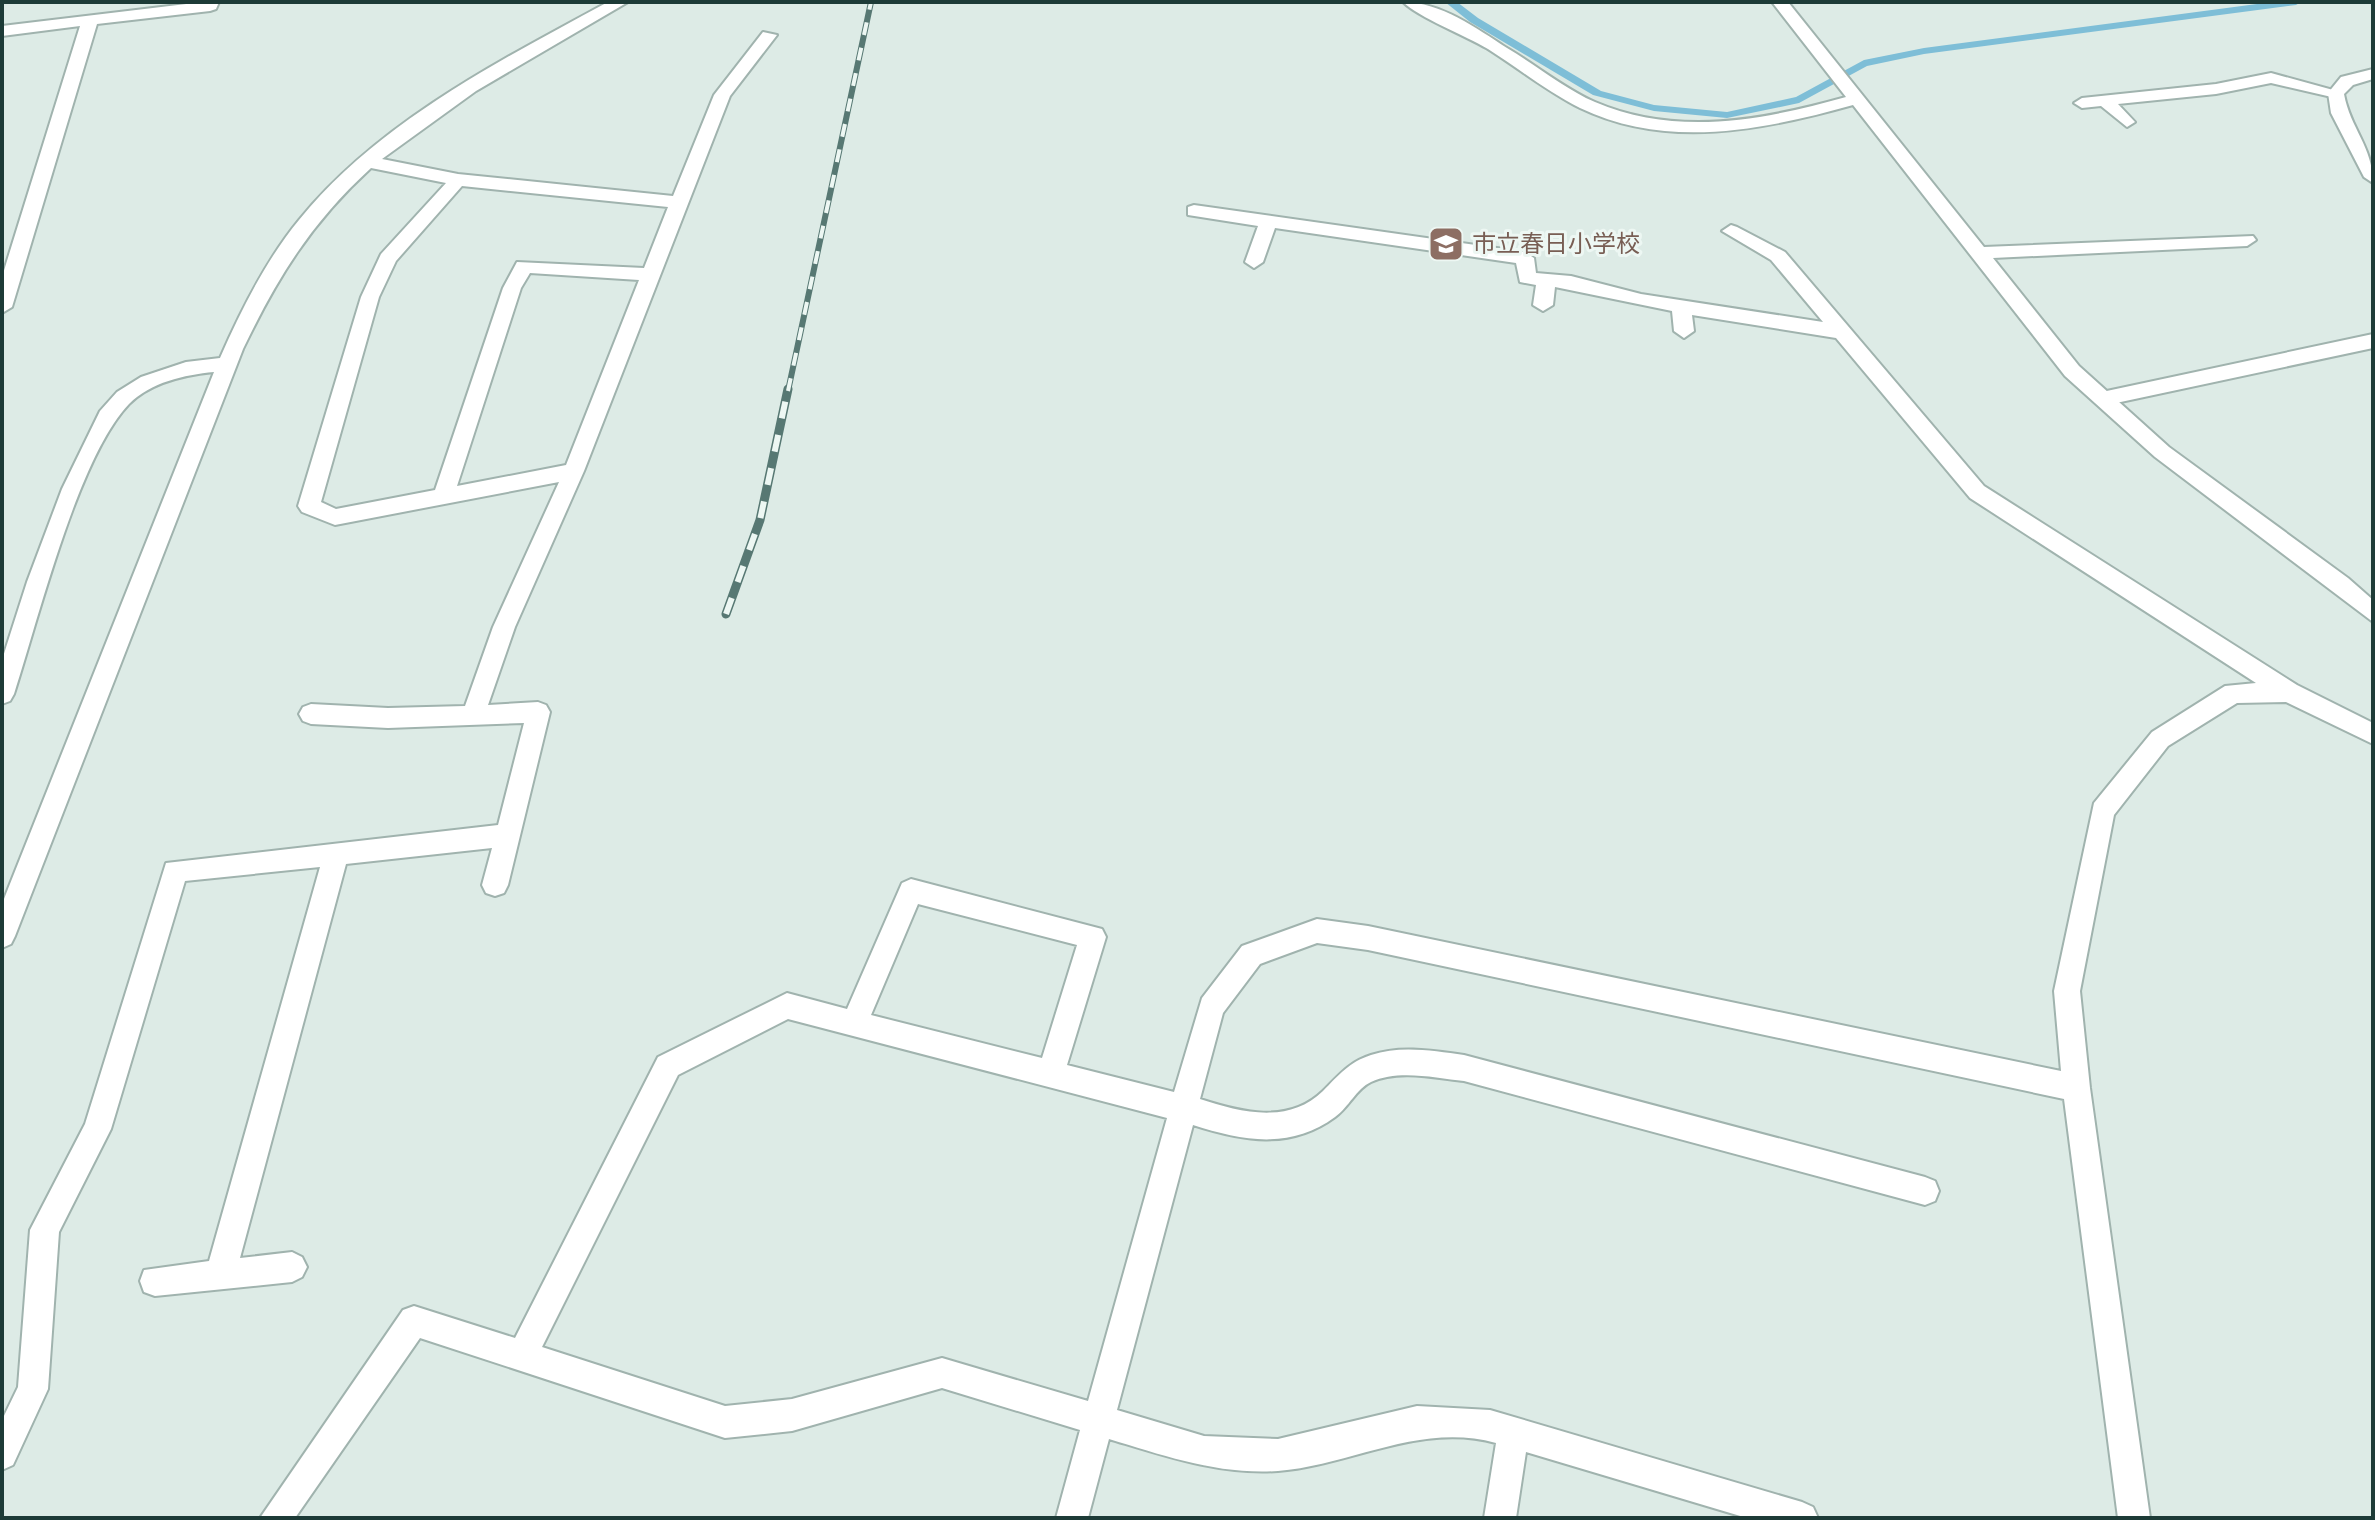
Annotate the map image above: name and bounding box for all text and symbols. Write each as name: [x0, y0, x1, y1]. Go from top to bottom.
school or university icon: 市立春日小学校: [1427, 225, 1465, 263]
place label: 市立春日小学校: [1472, 230, 1640, 258]

